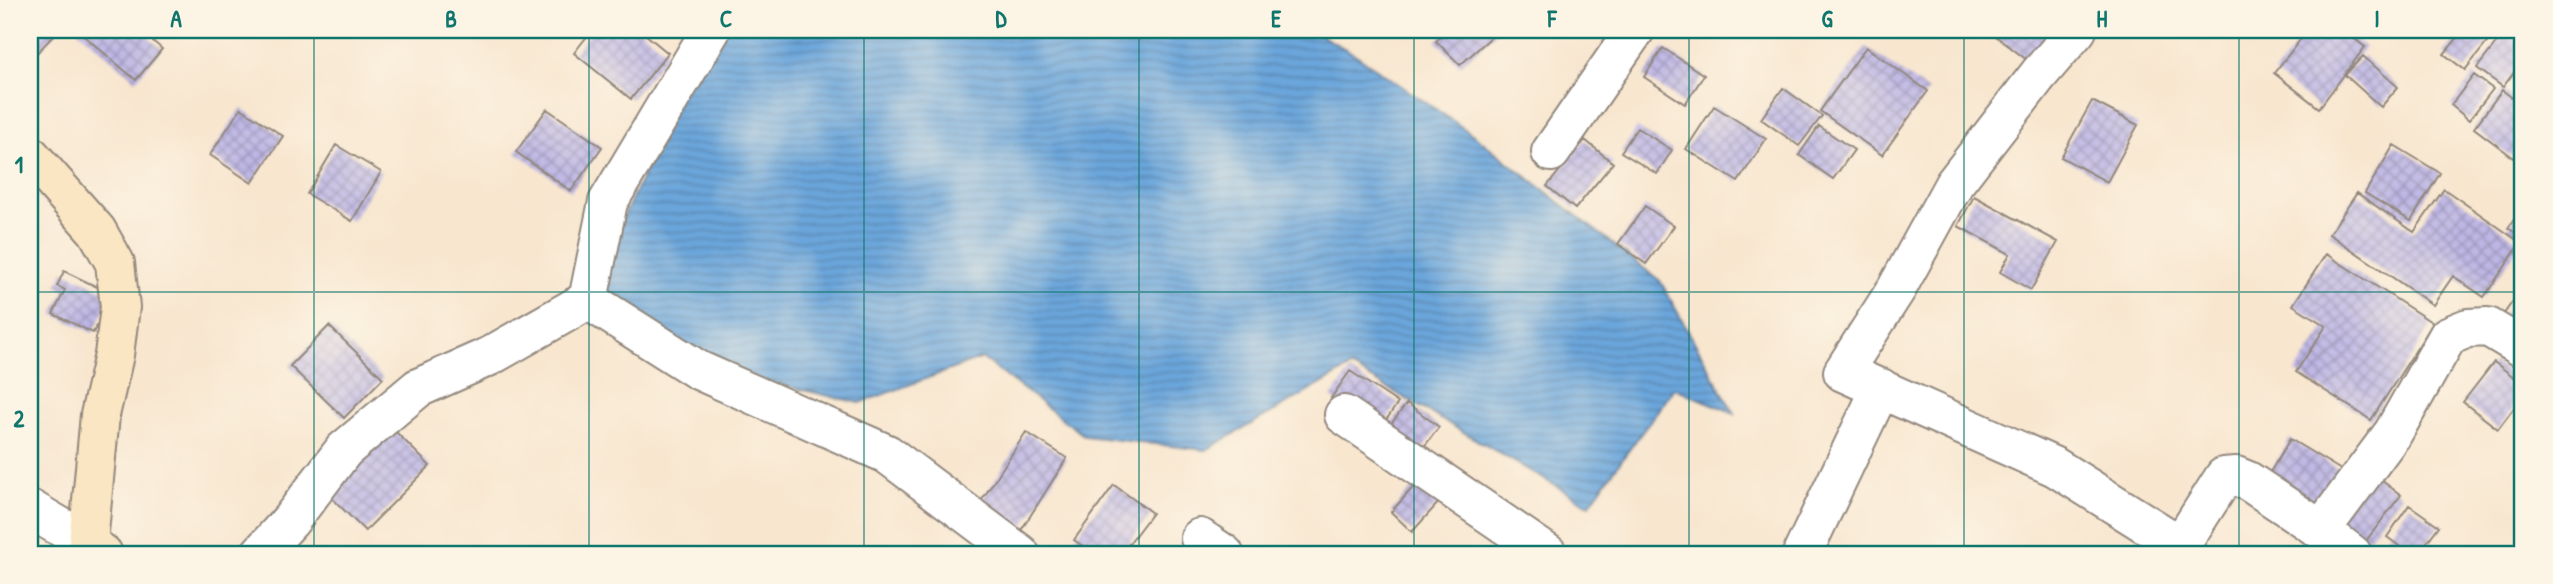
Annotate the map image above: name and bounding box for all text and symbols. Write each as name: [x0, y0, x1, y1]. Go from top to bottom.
text: A: [170, 3, 182, 34]
text: B: [445, 3, 457, 34]
text: C: [720, 3, 732, 34]
text: D: [996, 3, 1008, 34]
text: E: [1271, 3, 1282, 34]
text: F: [1547, 3, 1558, 34]
text: G: [1821, 3, 1833, 34]
text: H: [2097, 3, 2108, 34]
text: I: [2374, 3, 2380, 34]
text: 1: [15, 149, 23, 180]
text: 2: [14, 403, 25, 434]

